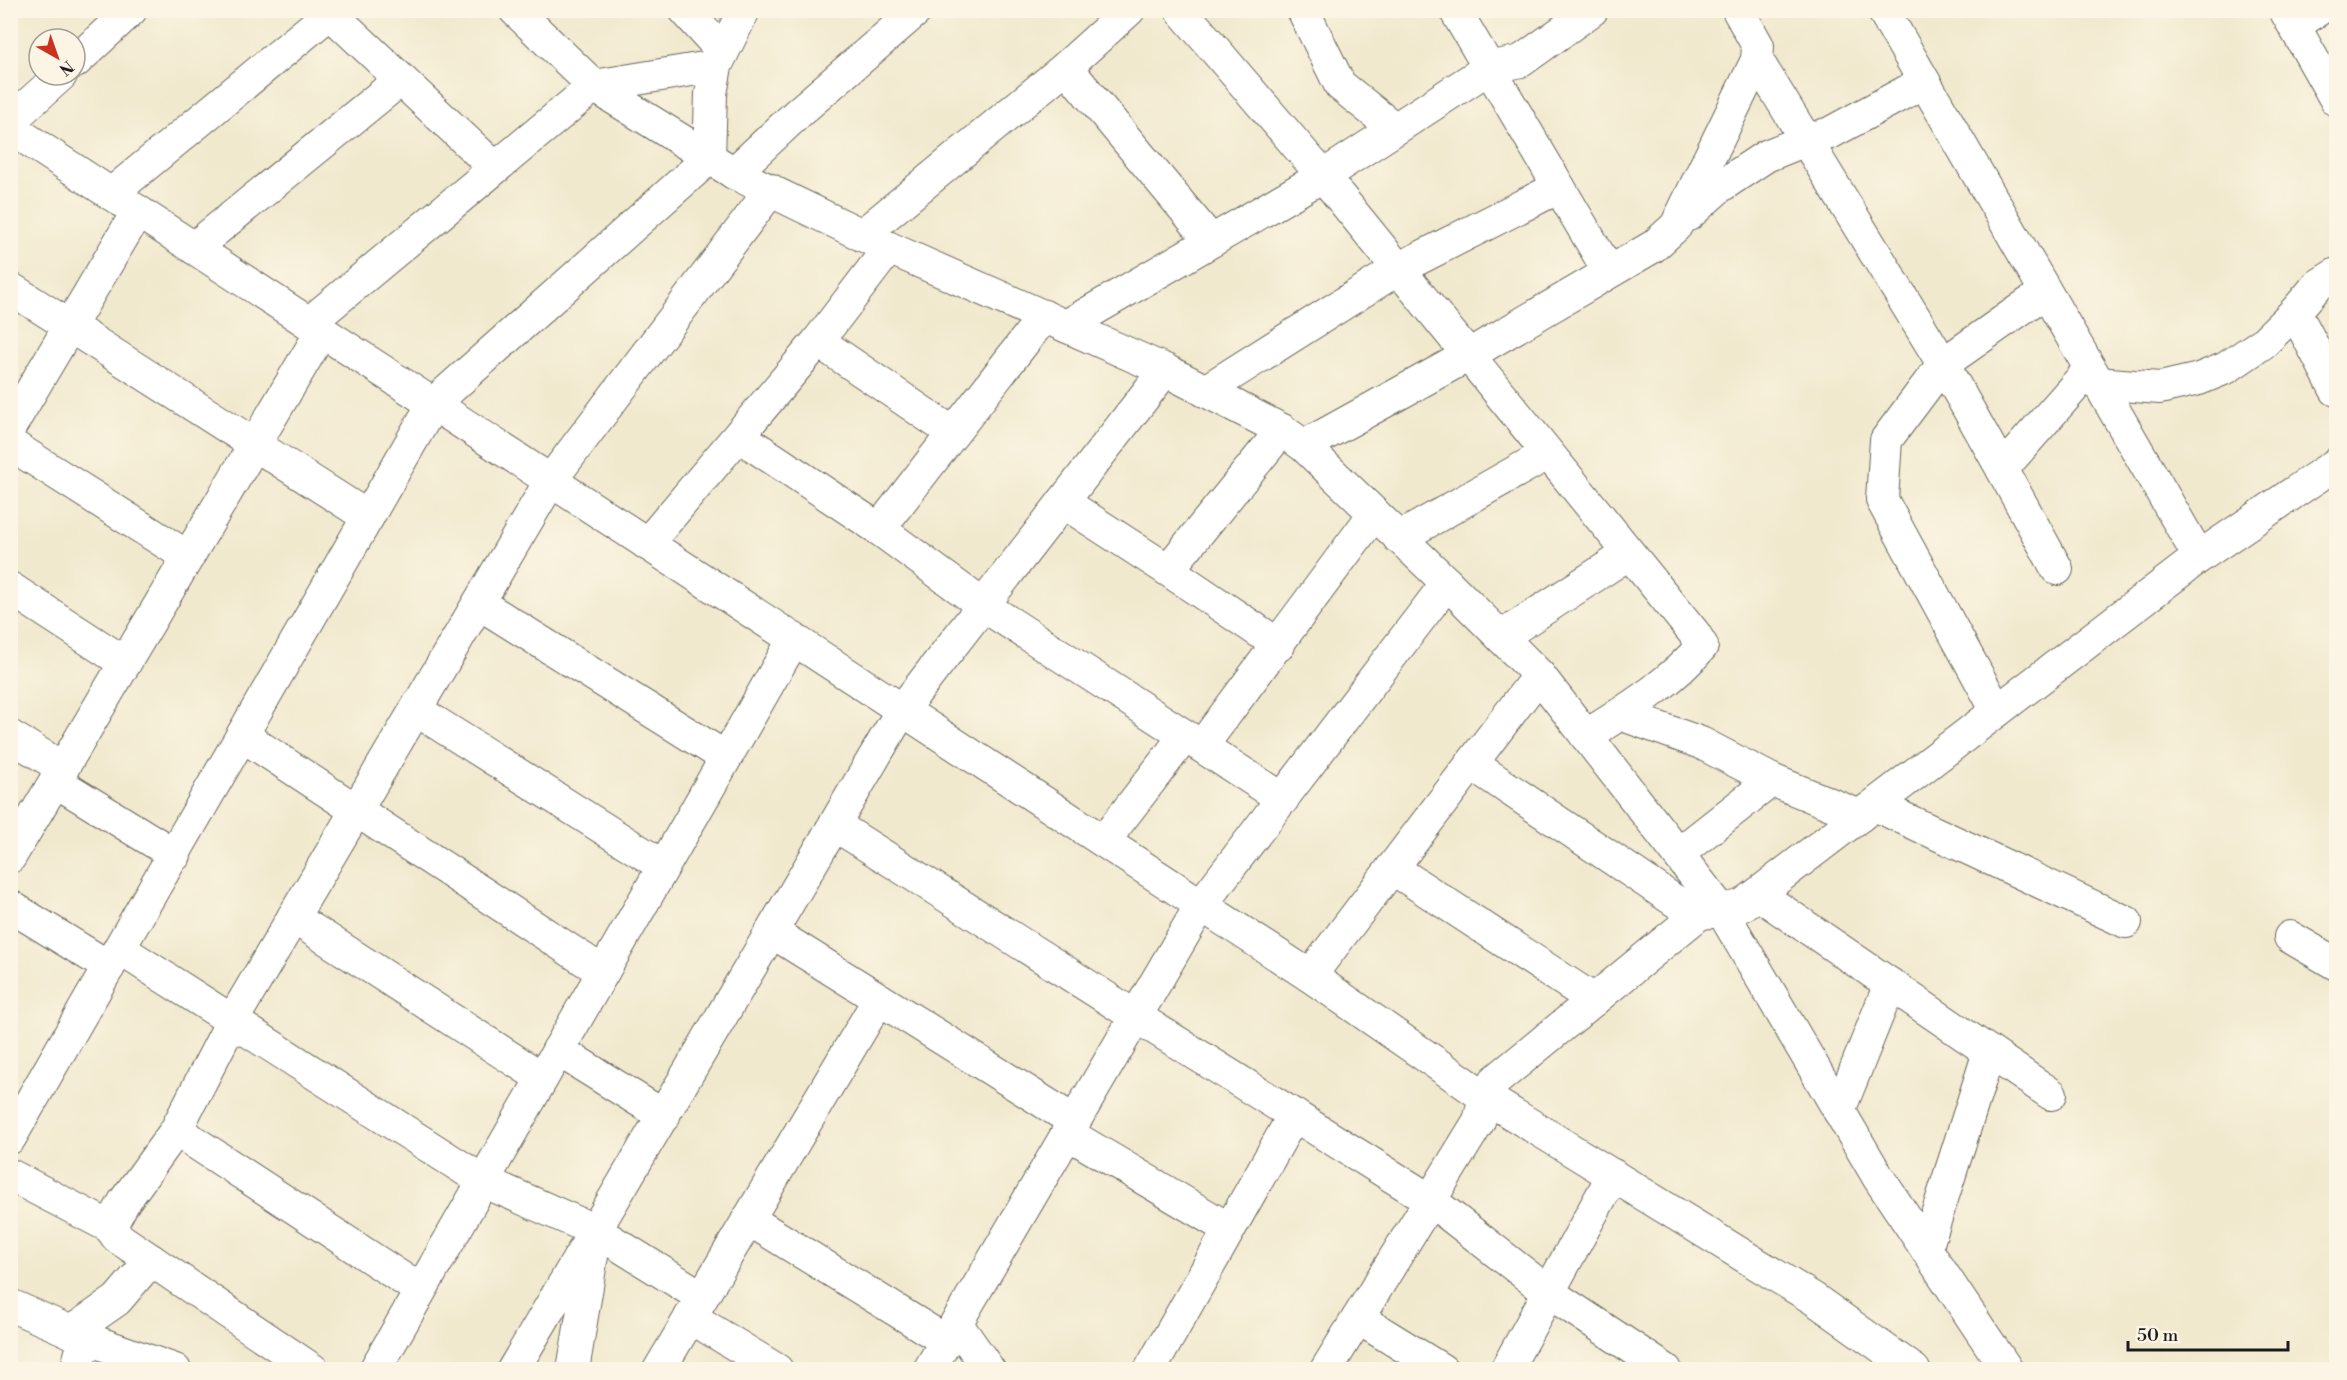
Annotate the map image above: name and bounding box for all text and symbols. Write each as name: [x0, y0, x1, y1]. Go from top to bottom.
north arrow: [27, 27, 87, 87]
text: N: [54, 56, 77, 80]
scale bar: [2128, 1314, 2288, 1352]
text: 50 m: [2137, 1324, 2179, 1347]

